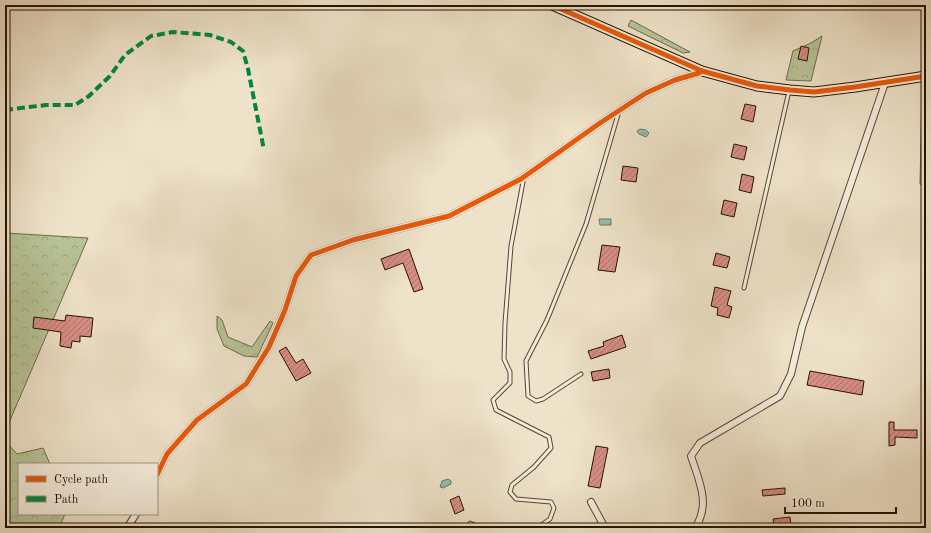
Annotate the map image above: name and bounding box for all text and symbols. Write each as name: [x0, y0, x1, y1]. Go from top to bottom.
legend: [18, 463, 158, 515]
text: Cycle path: [54, 474, 109, 486]
scale bar: [785, 489, 896, 515]
text: Path: [54, 494, 79, 506]
text: 100 m: [791, 498, 825, 510]

